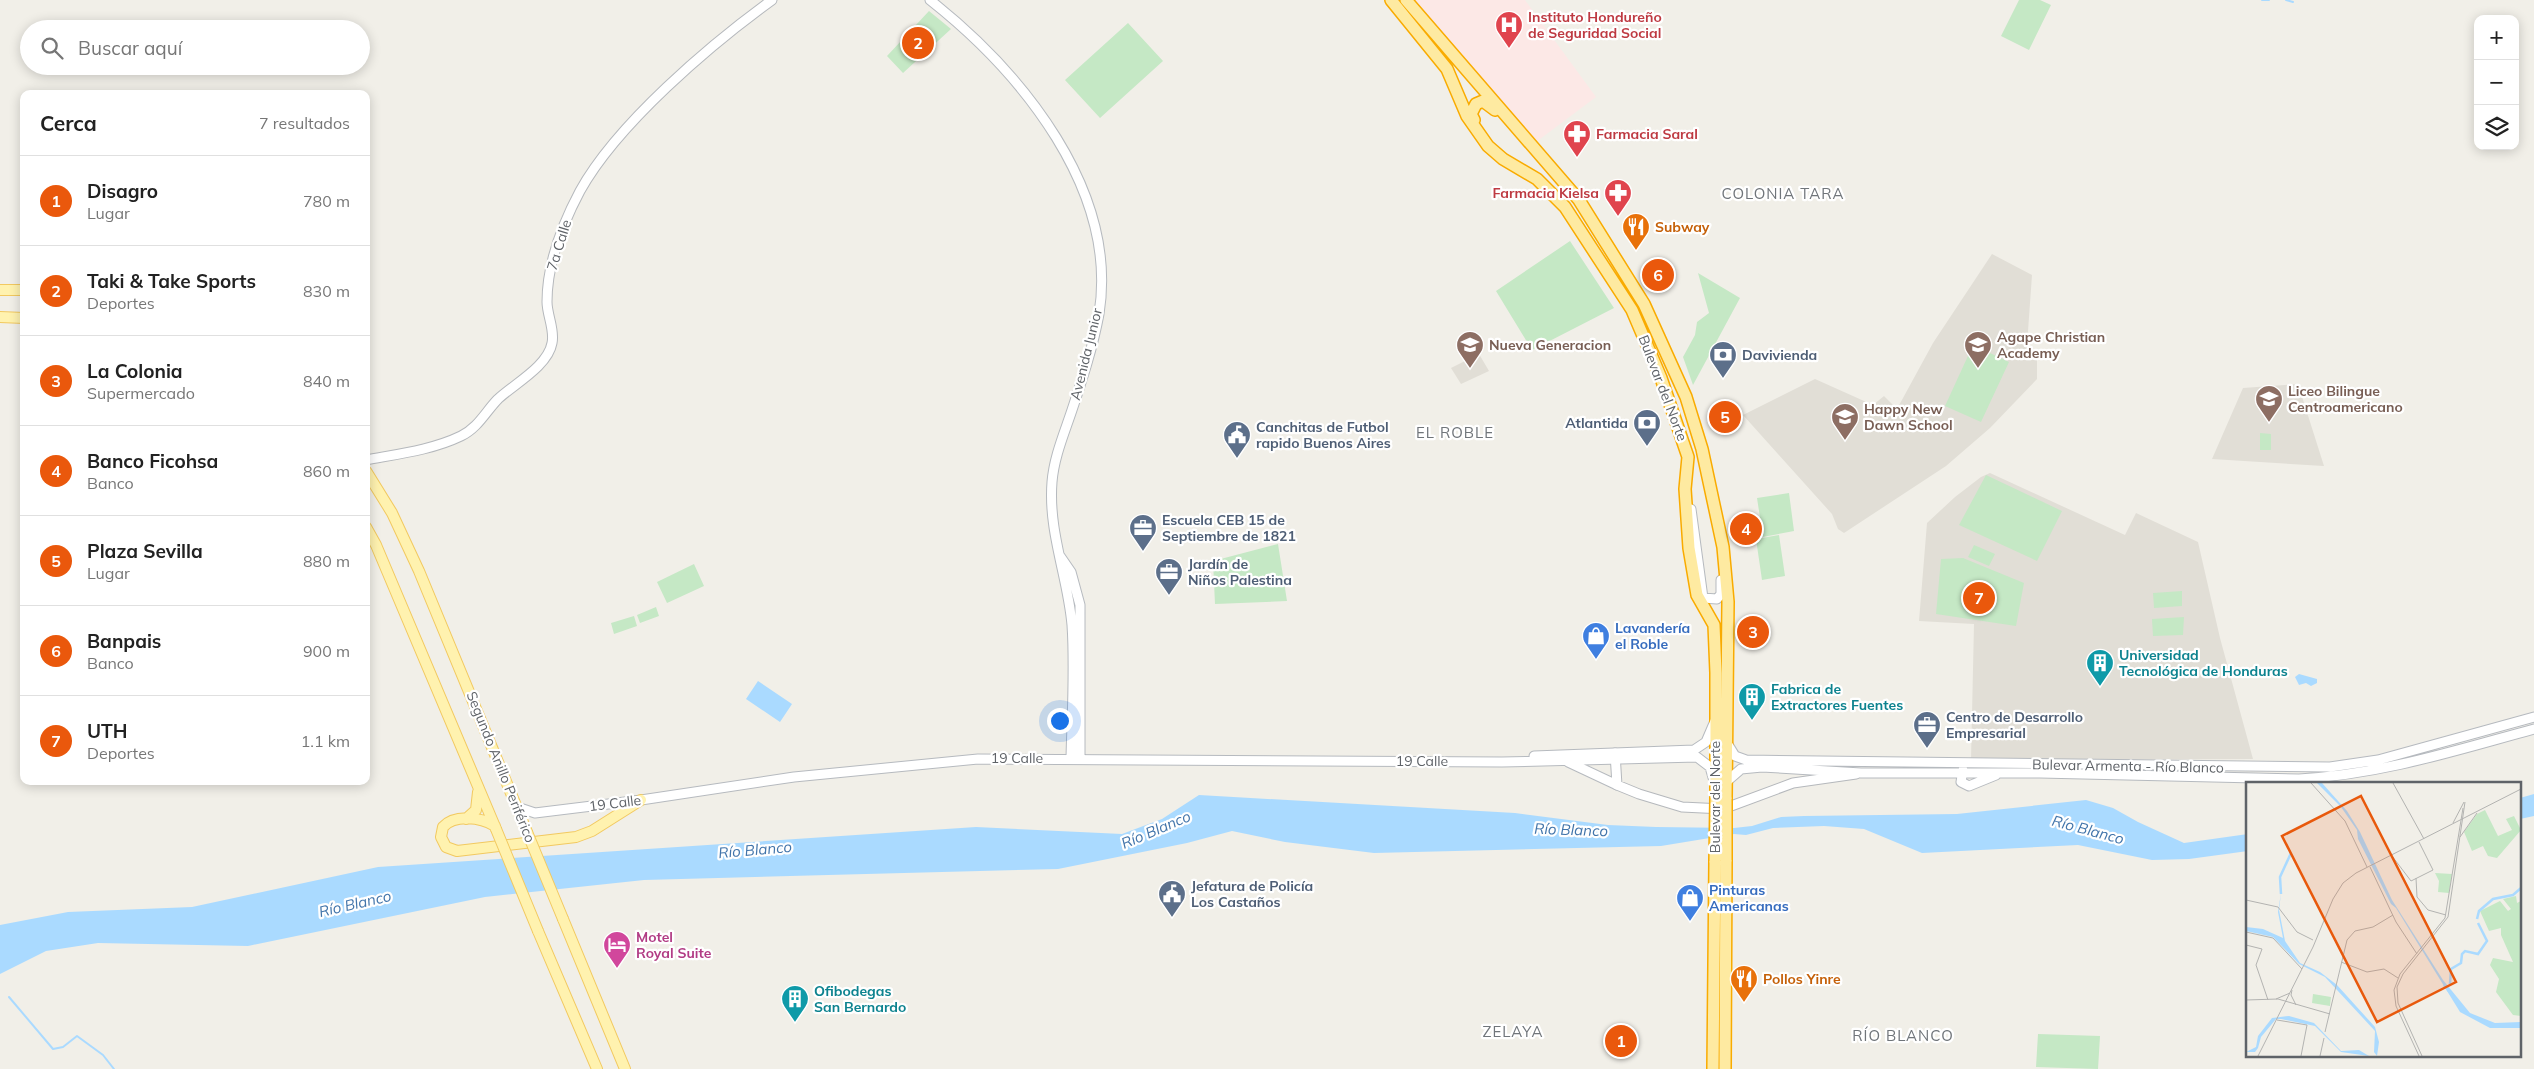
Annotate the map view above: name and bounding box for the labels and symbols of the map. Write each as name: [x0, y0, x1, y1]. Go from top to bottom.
place label: Instituto Hondureño de Seguridad Social: [1528, 8, 1662, 42]
hospital icon: Instituto Hondureño de Seguridad Social: [1494, 10, 1524, 49]
pin: 2: [902, 24, 934, 62]
pharmacy icon: Farmacia Saral: [1562, 119, 1592, 158]
place label: Farmacia Saral: [1596, 125, 1698, 143]
pharmacy icon: Farmacia Kielsa: [1603, 178, 1633, 217]
place label: Farmacia Kielsa: [1493, 184, 1599, 202]
district label: COLONIA TARA: [1722, 184, 1844, 203]
restaurant icon: Subway: [1621, 212, 1651, 251]
street label: 7a Calle: [543, 217, 575, 273]
place label: Subway: [1655, 218, 1710, 236]
pin: 6: [1642, 256, 1674, 294]
street label: Avenida Junior: [1066, 305, 1106, 402]
place label: Agape Christian Academy: [1997, 328, 2105, 362]
school or university icon: Nueva Generacion: [1455, 330, 1485, 369]
school or university icon: Agape Christian Academy: [1963, 330, 1993, 369]
street label: Bulevar del Norte: [1634, 332, 1692, 444]
place label: Nueva Generacion: [1489, 336, 1611, 354]
bank icon: Davivienda: [1708, 340, 1738, 379]
place label: Davivienda: [1742, 346, 1817, 364]
place label: Liceo Bilingue Centroamericano: [2288, 382, 2403, 416]
school or university icon: Liceo Bilingue Centroamericano: [2254, 384, 2284, 423]
pin: 5: [1709, 398, 1741, 436]
place label: Happy New Dawn School: [1864, 400, 1953, 434]
school or university icon: Happy New Dawn School: [1830, 402, 1860, 441]
bank icon: Atlantida: [1632, 408, 1662, 447]
place label: Atlantida: [1565, 414, 1628, 432]
place label: Canchitas de Futbol rapido Buenos Aires: [1256, 418, 1391, 452]
public building icon: Canchitas de Futbol rapido Buenos Aires: [1222, 420, 1252, 459]
district label: EL ROBLE: [1416, 423, 1494, 442]
pin: 4: [1730, 510, 1762, 548]
place label: Escuela CEB 15 de Septiembre de 1821: [1162, 511, 1296, 545]
office icon: Escuela CEB 15 de Septiembre de 1821: [1128, 513, 1158, 552]
place label: Jardín de Niños Palestina: [1188, 555, 1292, 589]
office icon: Jardín de Niños Palestina: [1154, 557, 1184, 596]
pin: 7: [1963, 579, 1995, 617]
pin: 3: [1737, 613, 1769, 651]
place label: Lavandería el Roble: [1615, 619, 1690, 653]
shop icon: Lavandería el Roble: [1581, 621, 1611, 660]
place label: Universidad Tecnológica de Honduras: [2119, 646, 2288, 680]
building icon: Universidad Tecnológica de Honduras: [2085, 648, 2115, 687]
place label: Fabrica de Extractores Fuentes: [1771, 680, 1903, 714]
building icon: Fabrica de Extractores Fuentes: [1737, 682, 1767, 721]
street label: Segundo Anillo Periférico: [462, 689, 540, 845]
your location: [1047, 708, 1073, 734]
place label: Centro de Desarrollo Empresarial: [1946, 708, 2083, 742]
office icon: Centro de Desarrollo Empresarial: [1912, 710, 1942, 749]
street label: Bulevar del Norte: [1706, 741, 1724, 853]
street label: 19 Calle: [991, 749, 1043, 767]
street label: 19 Calle: [1396, 752, 1448, 770]
street label: Bulevar Armenta - Río Blanco: [2032, 755, 2224, 777]
inset map: [2246, 782, 2522, 1056]
street label: 19 Calle: [588, 791, 642, 815]
water label: Río Blanco: [1118, 806, 1194, 853]
water label: Río Blanco: [2050, 811, 2127, 848]
water label: Río Blanco: [1534, 819, 1609, 840]
water label: Río Blanco: [717, 837, 793, 862]
place label: Jefatura de Policía Los Castaños: [1191, 877, 1313, 911]
public building icon: Jefatura de Policía Los Castaños: [1157, 879, 1187, 918]
place label: Pinturas Americanas: [1709, 881, 1789, 915]
shop icon: Pinturas Americanas: [1675, 883, 1705, 922]
water label: Río Blanco: [317, 886, 393, 921]
place label: Motel Royal Suite: [636, 928, 712, 962]
hotel icon: Motel Royal Suite: [602, 930, 632, 969]
restaurant icon: Pollos Yinre: [1729, 964, 1759, 1003]
place label: Pollos Yinre: [1763, 970, 1841, 988]
place label: Ofibodegas San Bernardo: [814, 982, 906, 1016]
building icon: Ofibodegas San Bernardo: [780, 984, 810, 1023]
district label: ZELAYA: [1483, 1022, 1543, 1041]
pin: 1: [1605, 1022, 1637, 1060]
district label: RÍO BLANCO: [1852, 1026, 1954, 1045]

